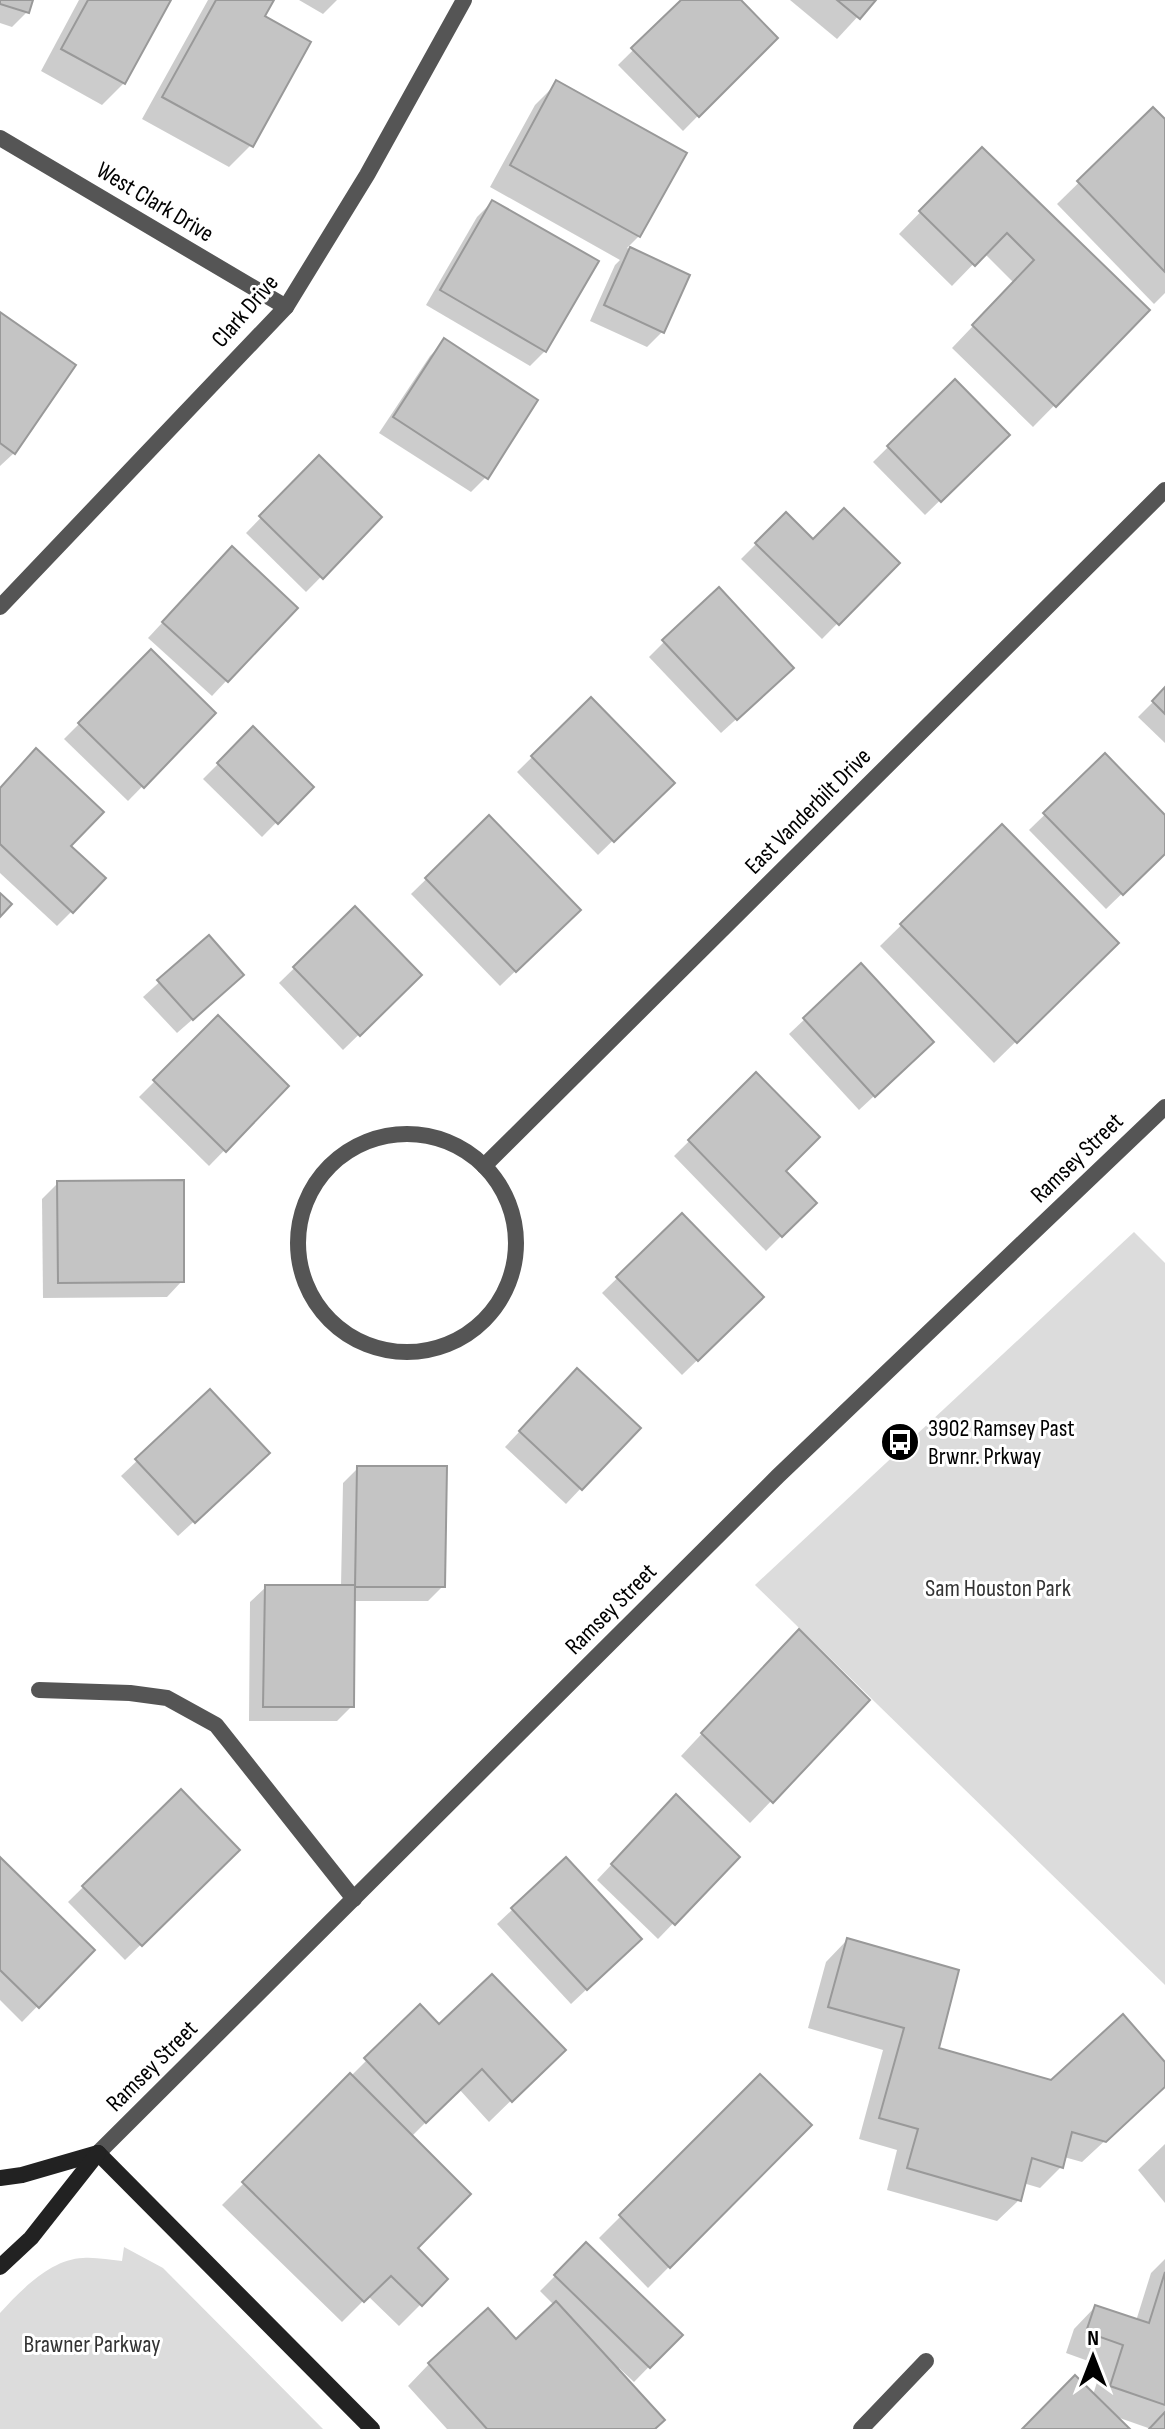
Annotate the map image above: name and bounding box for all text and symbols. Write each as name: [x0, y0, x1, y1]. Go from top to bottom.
street label: West Clark Drive: [91, 156, 219, 248]
street label: Clark Drive: [205, 269, 285, 353]
street label: East Vanderbilt Drive: [739, 742, 877, 880]
street label: Ramsey Street: [1025, 1107, 1129, 1209]
place label: 3902 Ramsey Past Brwnr. Prkway: [928, 1414, 1075, 1471]
bus stop icon: 3902 Ramsey Past Brwnr. Prkway: [879, 1421, 921, 1463]
street label: Ramsey Street: [559, 1557, 663, 1661]
park label: Sam Houston Park: [925, 1574, 1071, 1603]
street label: Ramsey Street: [100, 2014, 204, 2118]
north arrow: [1053, 2317, 1133, 2397]
text: N: [1087, 2325, 1099, 2352]
park label: Brawner Parkway: [23, 2330, 161, 2359]

